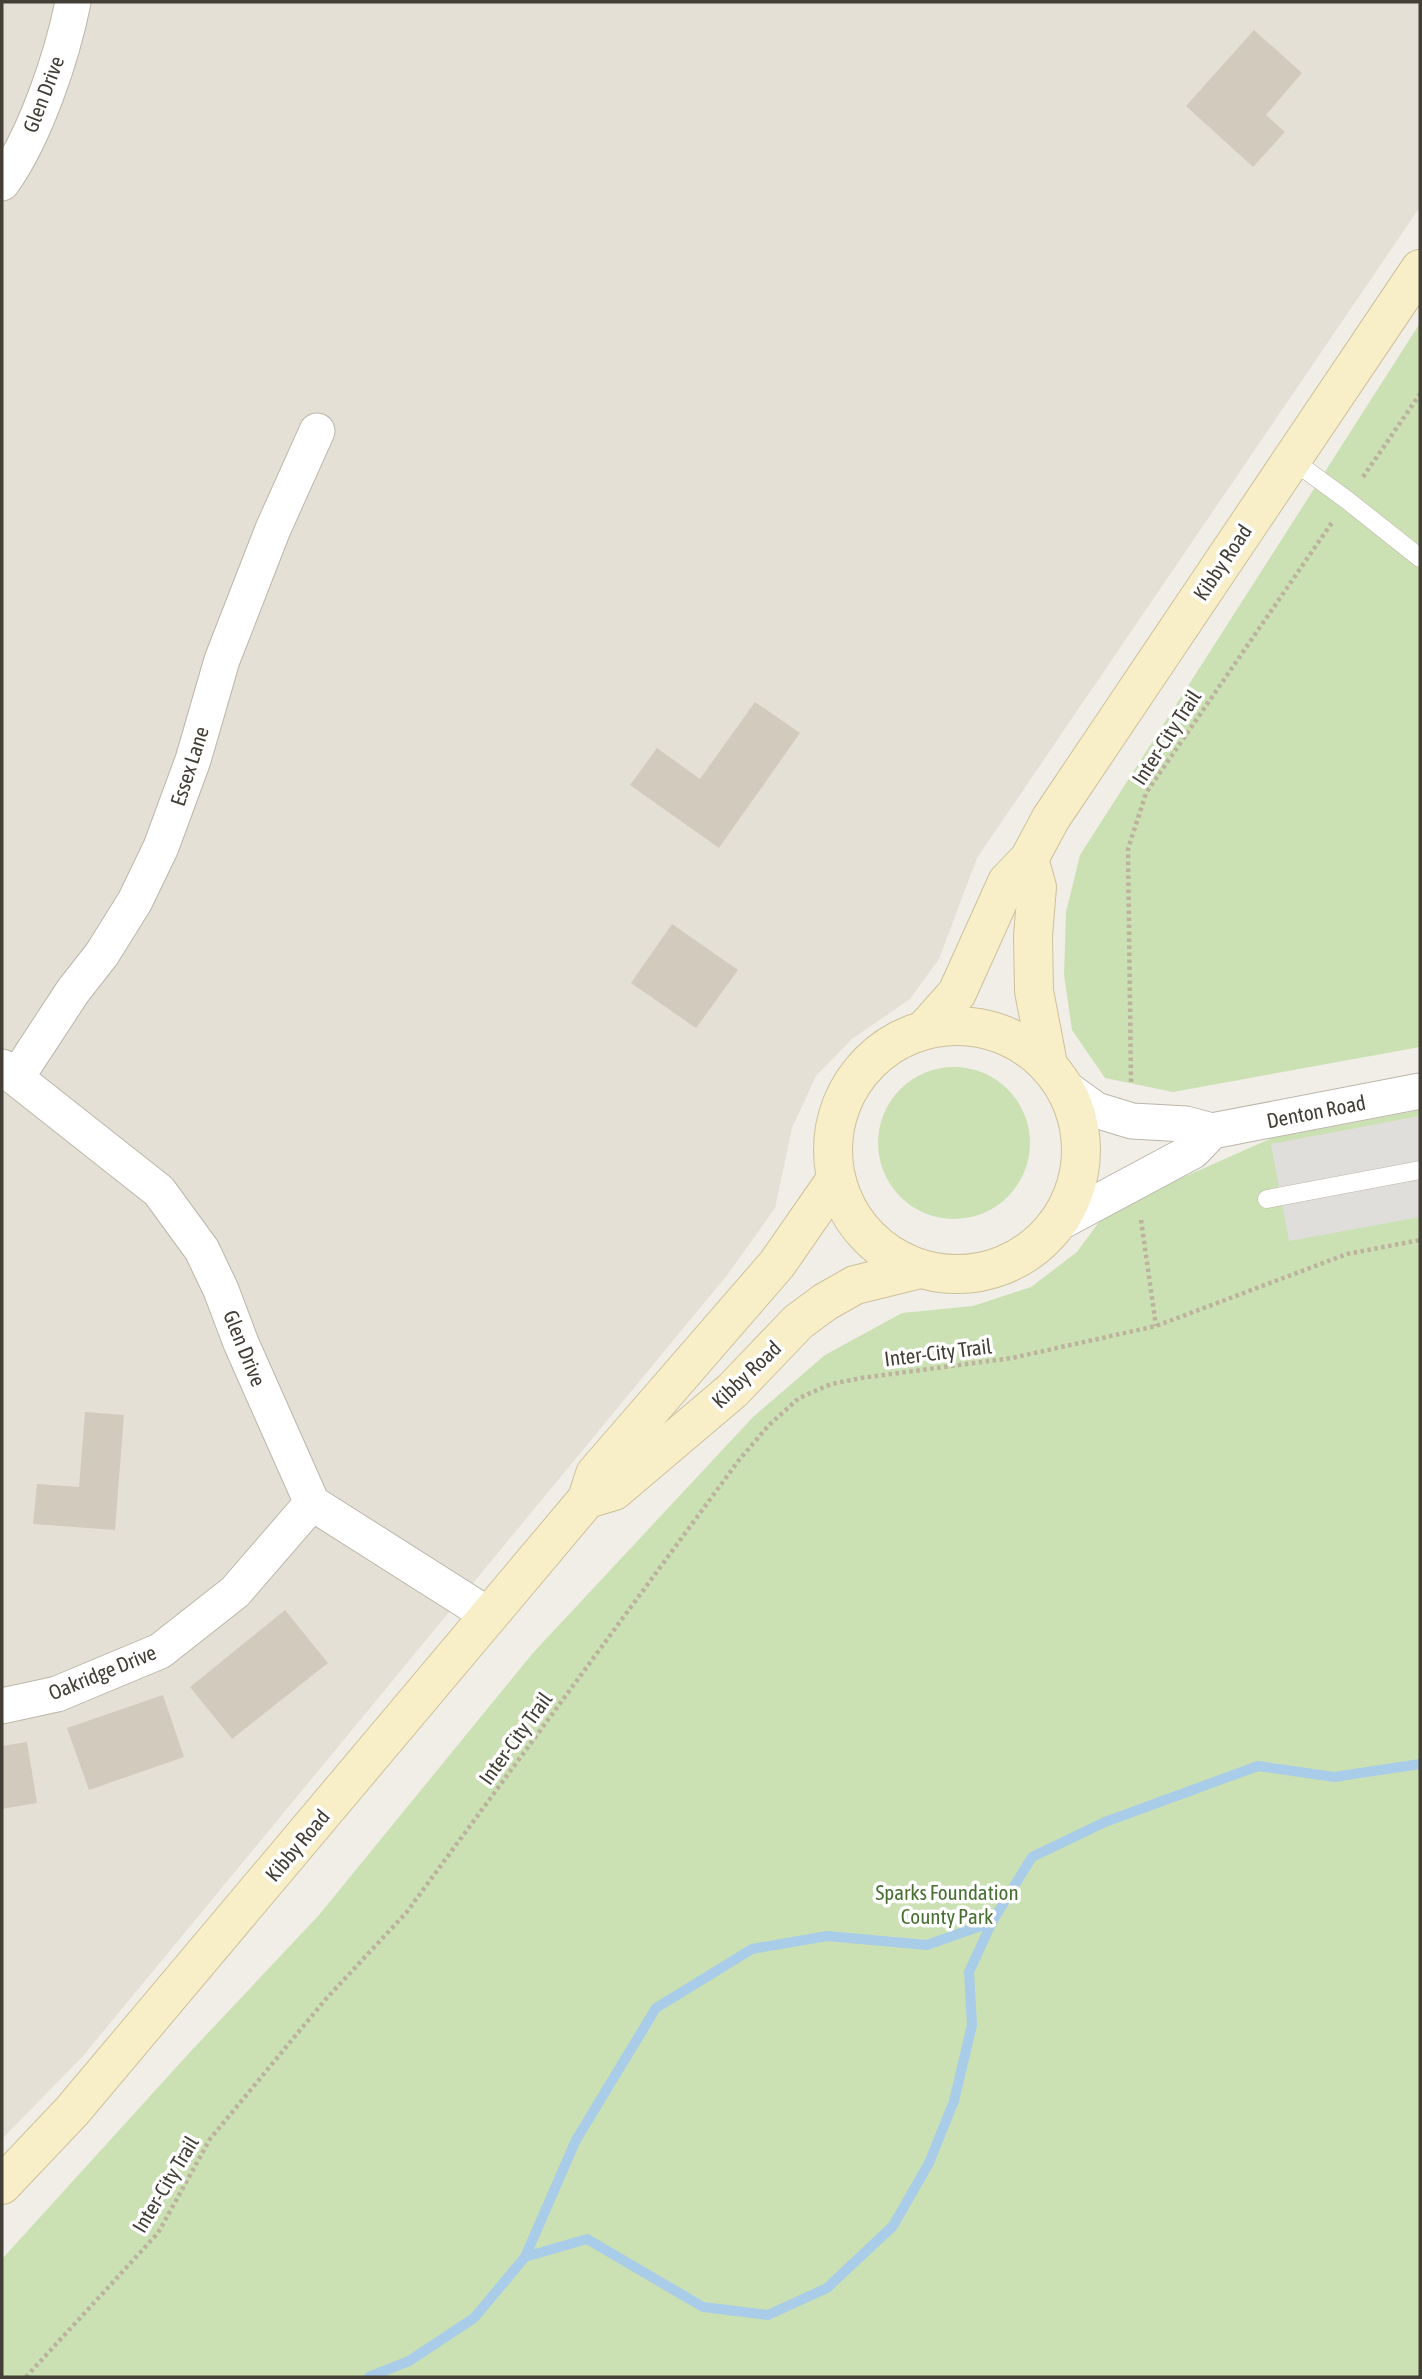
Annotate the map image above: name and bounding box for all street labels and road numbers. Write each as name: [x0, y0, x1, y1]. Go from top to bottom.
street label: Glen Drive: [17, 52, 69, 136]
street label: Kibby Road: [1188, 519, 1256, 605]
street label: Inter-City Trail: [1126, 685, 1206, 789]
street label: Essex Lane: [165, 723, 213, 809]
street label: Denton Road: [1264, 1090, 1368, 1132]
street label: Glen Drive: [219, 1306, 271, 1390]
street label: Inter-City Trail: [883, 1333, 994, 1370]
street label: Kibby Road: [707, 1335, 785, 1413]
street label: Oakridge Drive: [45, 1640, 159, 1704]
street label: Inter-City Trail: [474, 1687, 557, 1789]
street label: Kibby Road: [260, 1804, 334, 1886]
street label: Inter-City Trail: [127, 2131, 203, 2237]

